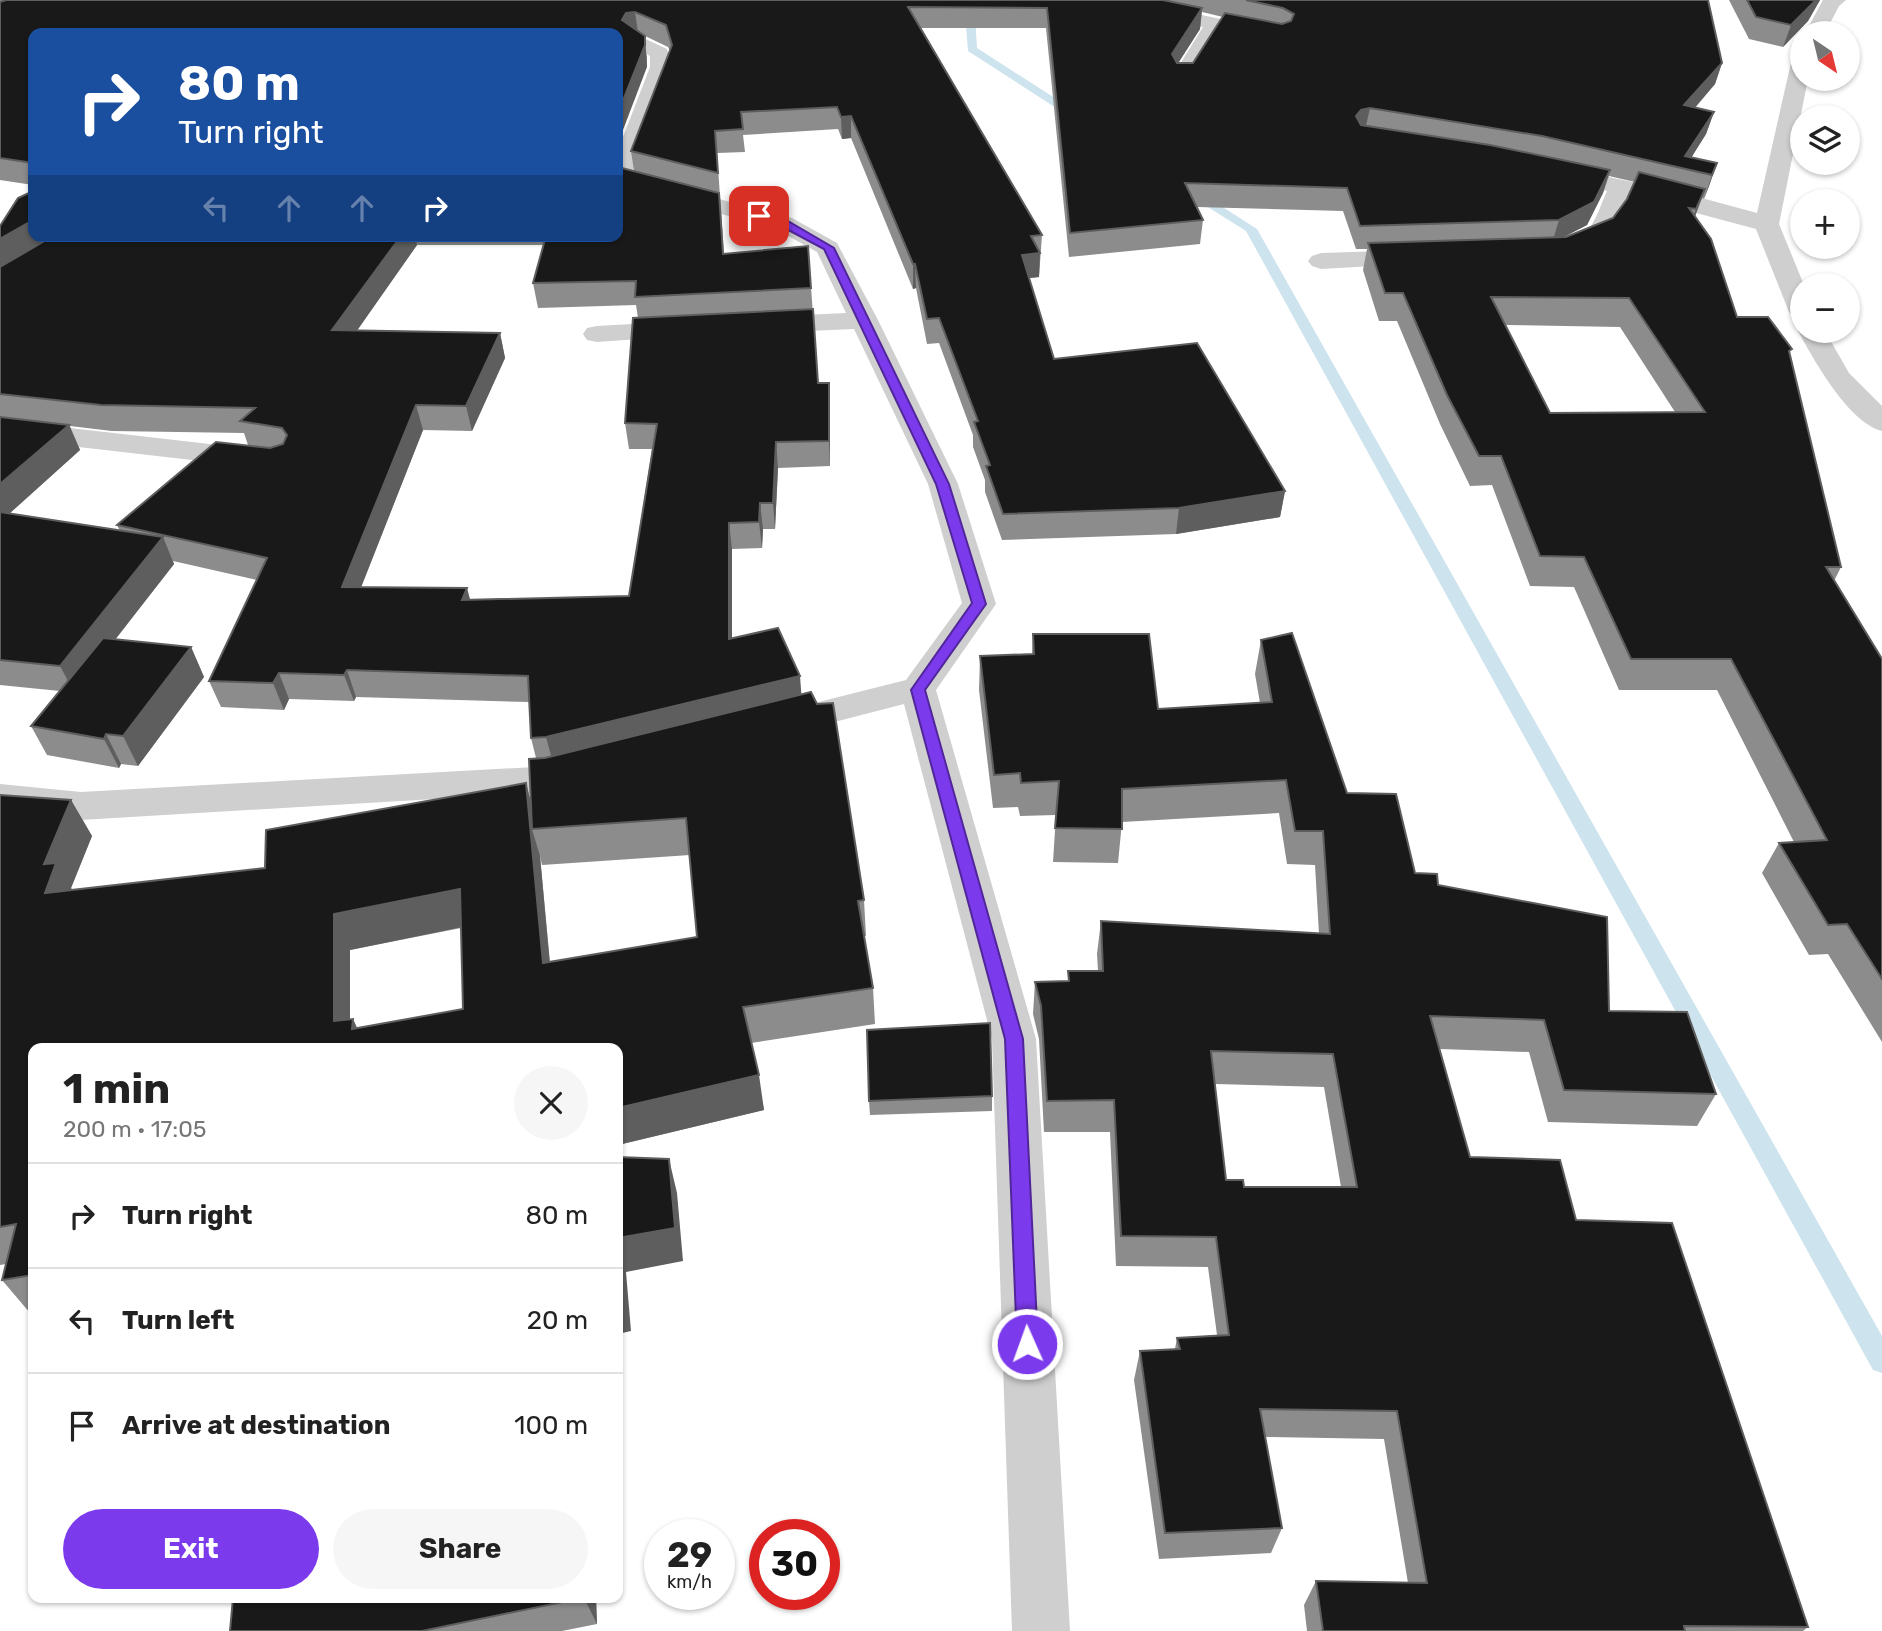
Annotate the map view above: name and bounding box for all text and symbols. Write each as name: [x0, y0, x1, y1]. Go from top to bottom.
north arrow: [1790, 21, 1860, 91]
map controls: [1790, 21, 1860, 343]
text: 80 m: [178, 54, 300, 112]
icon: right: [63, 56, 154, 147]
button: layers: [1790, 105, 1860, 175]
text: Turn right: [178, 113, 323, 151]
pin: [729, 186, 789, 246]
icon: left: [197, 189, 235, 227]
icon: ahead: [270, 189, 308, 227]
icon: ahead: [343, 189, 381, 227]
icon: right: [416, 189, 454, 227]
button: +: [1790, 189, 1860, 259]
icon: arrive: [740, 197, 778, 235]
button: −: [1790, 273, 1860, 343]
text: 1 min: [63, 1064, 170, 1114]
button: close: [514, 1066, 588, 1140]
text: 200 m · 17:05: [63, 1115, 206, 1143]
icon: right: [63, 1197, 101, 1235]
text: Turn right: [122, 1200, 252, 1231]
text: 80 m: [525, 1200, 588, 1231]
icon: left: [63, 1302, 101, 1340]
text: Turn left: [122, 1305, 234, 1336]
text: 20 m: [527, 1305, 588, 1336]
position arrow: [990, 1307, 1064, 1381]
icon: arrive: [63, 1407, 101, 1445]
text: Arrive at destination: [122, 1410, 390, 1441]
text: 100 m: [514, 1410, 588, 1441]
button: Exit: [63, 1509, 319, 1589]
button: Share: [333, 1509, 588, 1589]
speed limit sign: 30: [749, 1519, 840, 1610]
text: 29: [667, 1534, 712, 1576]
text: km/h: [667, 1571, 712, 1593]

